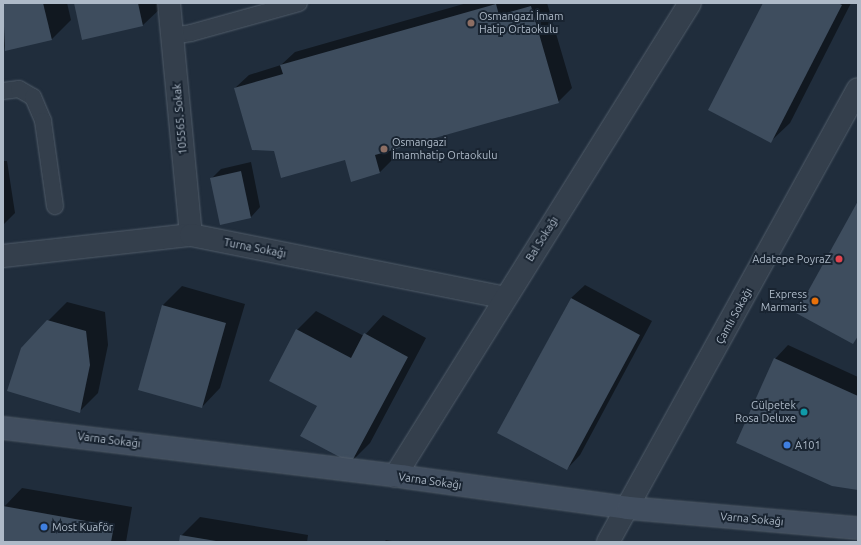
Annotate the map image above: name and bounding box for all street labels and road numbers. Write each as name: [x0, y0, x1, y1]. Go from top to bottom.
street label: 105565. Sokak: [170, 83, 190, 155]
street label: Bal Sokağı: [523, 214, 561, 264]
street label: Turna Sokağı: [223, 236, 287, 260]
street label: Çamlı Sokağı: [713, 286, 755, 346]
street label: Varna Sokağı: [77, 430, 141, 450]
street label: Varna Sokağı: [398, 470, 462, 492]
street label: Varna Sokağı: [720, 510, 784, 528]

